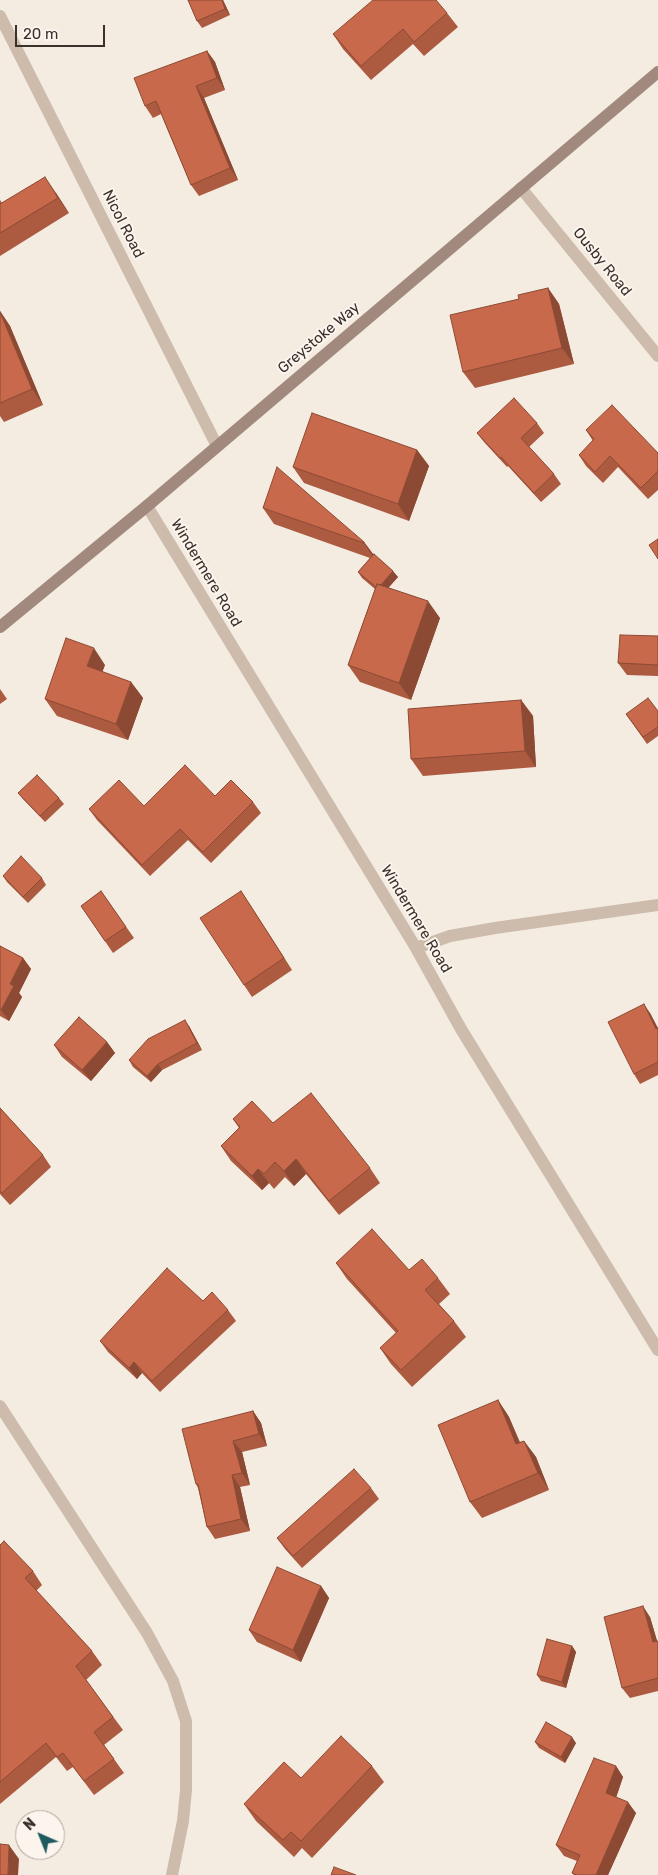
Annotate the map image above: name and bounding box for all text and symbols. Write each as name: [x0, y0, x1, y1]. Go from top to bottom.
scale bar: [18, 15, 108, 47]
text: 20 m: [23, 25, 58, 43]
street label: Nicol Road: [98, 187, 148, 261]
street label: Ousby Road: [569, 224, 635, 300]
street label: Greystoke Way: [274, 298, 364, 378]
street label: Windermere Road: [167, 516, 245, 630]
street label: Windermere Road: [377, 862, 455, 976]
north arrow: [15, 1810, 65, 1860]
text: N: [20, 1815, 39, 1834]

